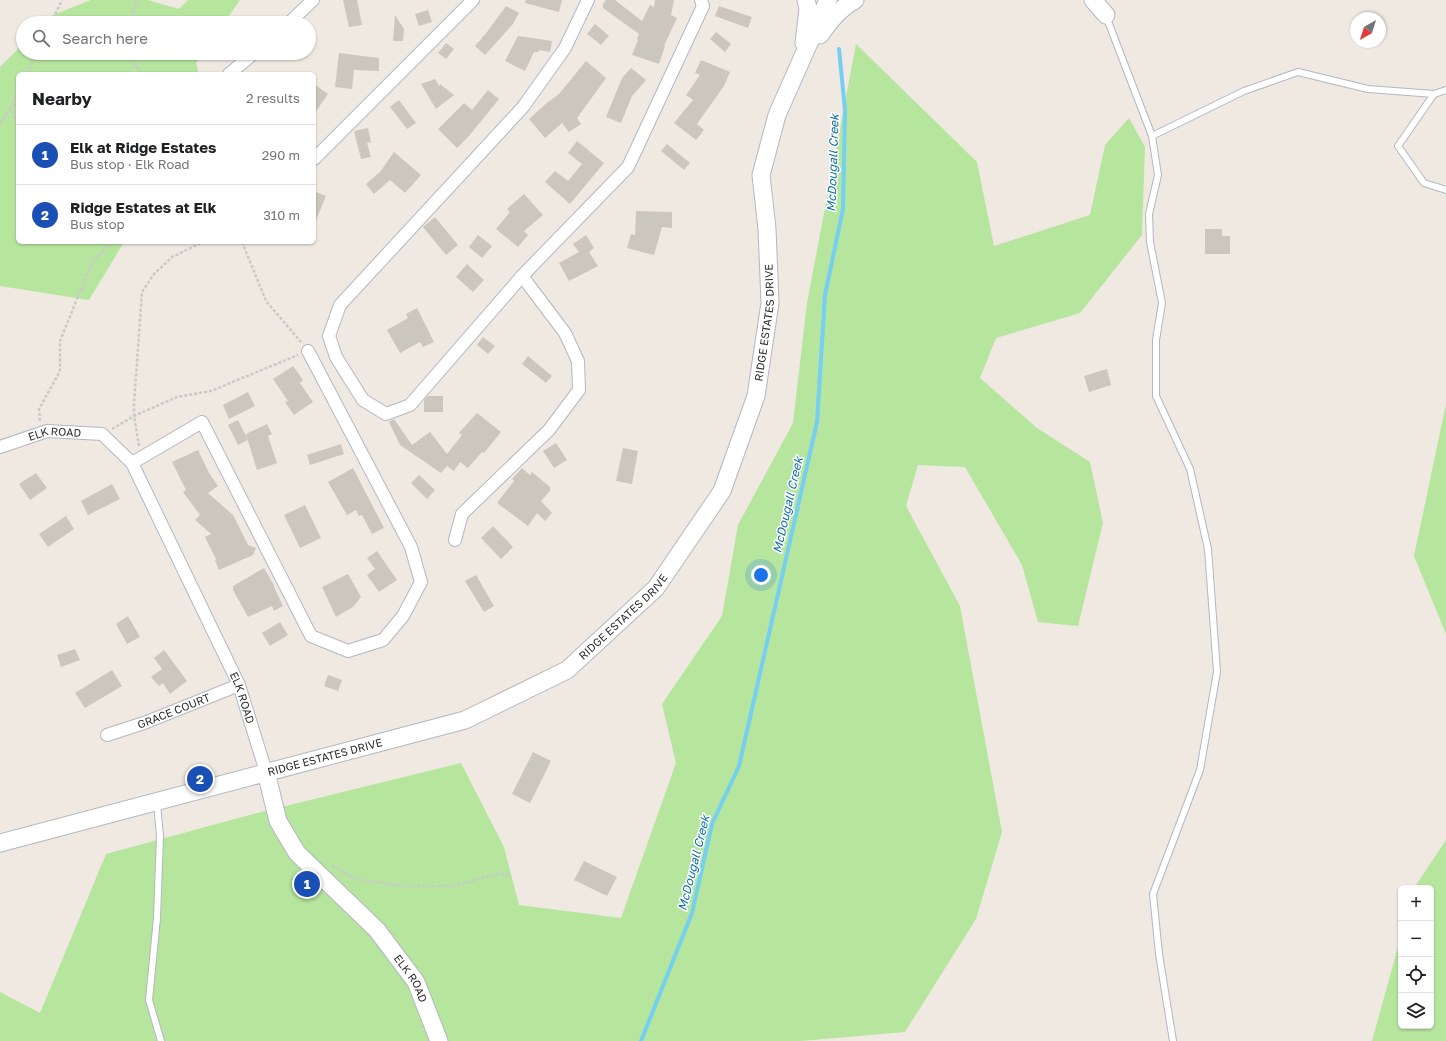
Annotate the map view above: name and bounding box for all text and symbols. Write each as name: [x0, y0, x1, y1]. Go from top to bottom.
north arrow: [1350, 12, 1386, 48]
search box: [16, 16, 316, 60]
icon: search: [30, 27, 52, 49]
text: Search here: [62, 29, 148, 47]
text: Nearby: [32, 88, 92, 109]
text: 2 results: [246, 90, 300, 106]
water label: McDougall Creek: [823, 113, 842, 212]
text: Elk at Ridge Estates: [70, 138, 217, 156]
text: 1: [42, 147, 48, 163]
text: 290 m: [262, 147, 300, 163]
text: Bus stop · Elk Road: [70, 156, 190, 172]
text: Ridge Estates at Elk: [70, 198, 217, 216]
text: 2: [41, 207, 49, 223]
text: 310 m: [263, 207, 300, 223]
text: Bus stop: [70, 216, 125, 232]
street label: RIDGE ESTATES DRIVE: [751, 263, 776, 382]
street label: ELK ROAD: [26, 424, 82, 443]
water label: McDougall Creek: [769, 454, 806, 554]
your location: [751, 565, 771, 585]
street label: RIDGE ESTATES DRIVE: [576, 571, 670, 662]
street label: ELK ROAD: [228, 670, 258, 725]
street label: GRACE COURT: [136, 690, 212, 731]
street label: RIDGE ESTATES DRIVE: [266, 735, 384, 778]
pin: 2: [187, 764, 213, 794]
water label: McDougall Creek: [674, 812, 713, 912]
pin: 1: [294, 869, 320, 899]
map controls: [1398, 885, 1434, 1029]
button: +: [1398, 885, 1434, 921]
button: −: [1398, 921, 1434, 957]
street label: ELK ROAD: [392, 952, 430, 1004]
button: locate: [1398, 957, 1434, 993]
button: layers: [1398, 993, 1434, 1029]

